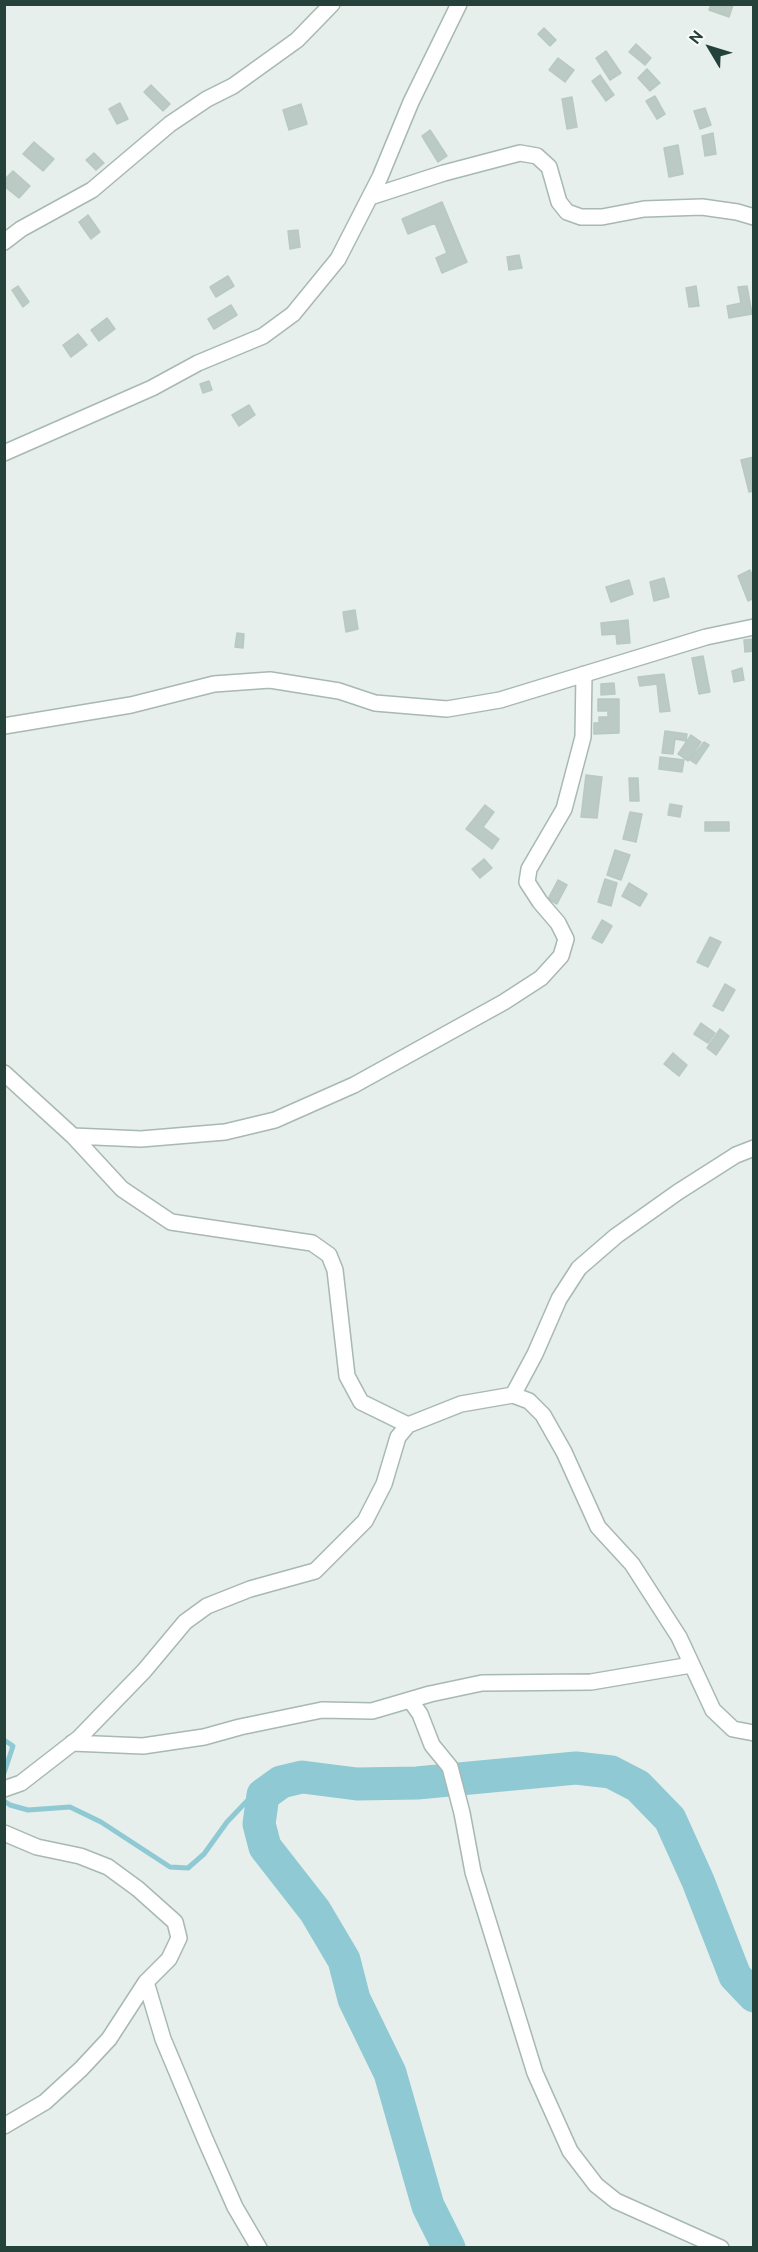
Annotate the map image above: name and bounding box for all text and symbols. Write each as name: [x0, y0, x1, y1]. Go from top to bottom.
north arrow: [680, 18, 740, 78]
text: N: [685, 27, 707, 47]

